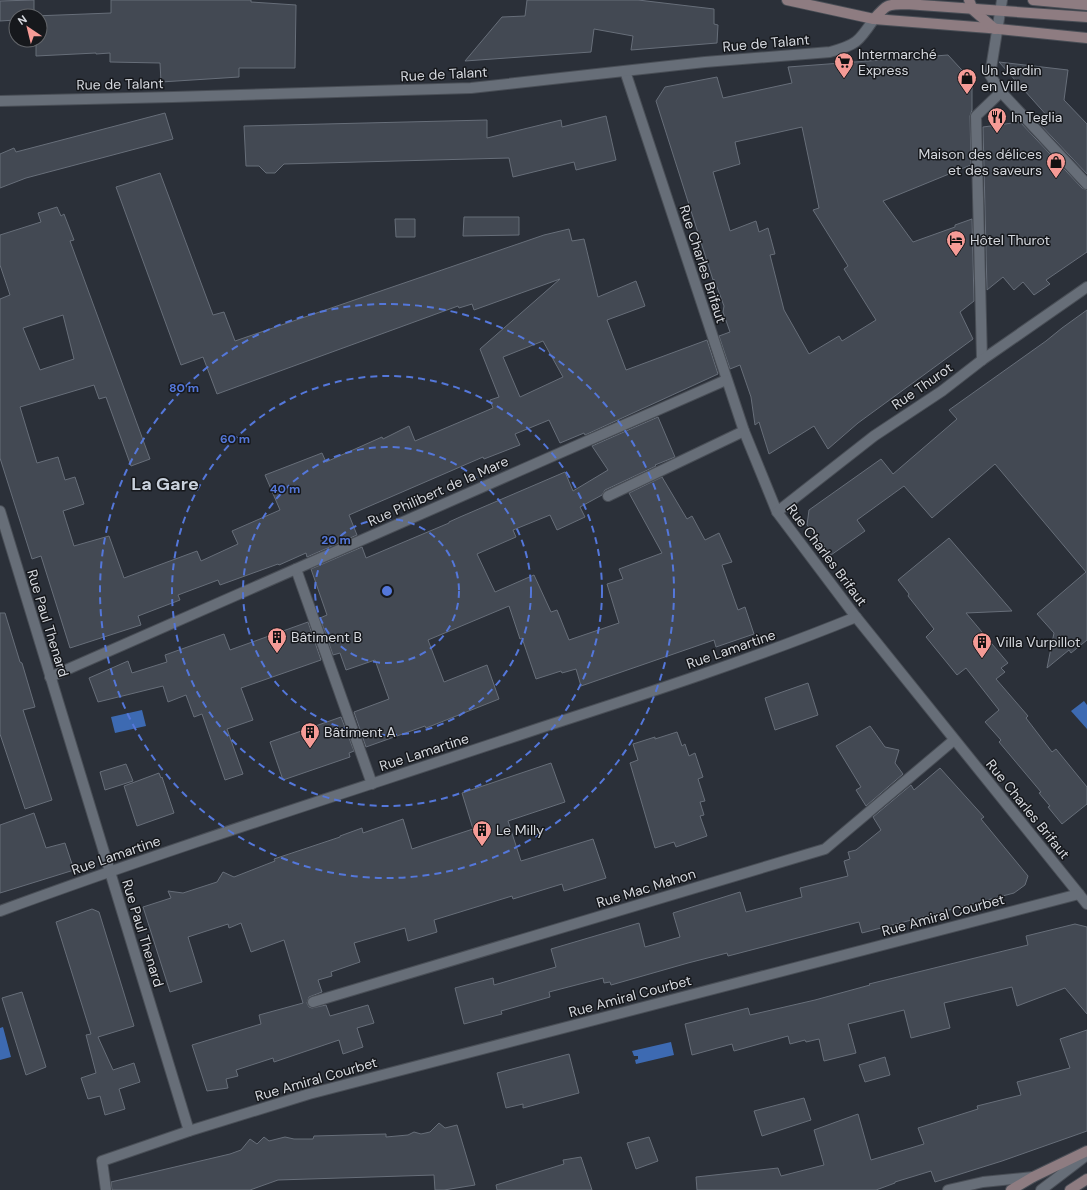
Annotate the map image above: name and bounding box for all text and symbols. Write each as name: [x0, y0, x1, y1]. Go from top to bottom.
north arrow: [8, 8, 48, 48]
text: N: [15, 12, 30, 28]
street label: Rue de Talant: [722, 30, 810, 56]
place label: Intermarché Express: [858, 45, 937, 79]
supermarket icon: Intermarché Express: [833, 51, 855, 79]
place label: Un Jardin en Ville: [981, 61, 1042, 95]
street label: Rue de Talant: [400, 63, 488, 85]
shop icon: Un Jardin en Ville: [956, 67, 978, 95]
street label: Rue de Talant: [76, 74, 164, 94]
restaurant icon: In Teglia: [986, 106, 1008, 134]
place label: In Teglia: [1011, 108, 1062, 126]
place label: Maison des délices et des saveurs: [918, 145, 1042, 179]
shop icon: Maison des délices et des saveurs: [1045, 151, 1067, 179]
street label: Rue Charles Brifaut: [675, 203, 731, 325]
hotel icon: Hôtel Thurot: [945, 229, 967, 257]
place label: Hôtel Thurot: [970, 231, 1050, 249]
street label: Rue Thurot: [888, 358, 956, 414]
text: 80 m: [169, 380, 199, 396]
text: 60 m: [220, 431, 250, 447]
street label: Rue Philibert de la Mare: [365, 452, 511, 530]
district label: La Gare: [131, 472, 199, 496]
text: 40 m: [270, 481, 300, 497]
street label: Rue Charles Brifaut: [783, 500, 871, 610]
text: 20 m: [321, 532, 351, 548]
street label: Rue Paul Thenard: [23, 567, 73, 679]
centre of rings: [380, 584, 394, 598]
street label: Rue Lamartine: [684, 625, 778, 673]
building icon: Bâtiment B: [266, 626, 288, 654]
place label: Bâtiment B: [291, 628, 362, 646]
building icon: Villa Vurpillot: [971, 631, 993, 659]
place label: Villa Vurpillot: [996, 633, 1081, 651]
building icon: Bâtiment A: [299, 721, 321, 749]
place label: Bâtiment A: [324, 723, 396, 741]
street label: Rue Lamartine: [377, 729, 471, 775]
street label: Rue Charles Brifaut: [982, 755, 1074, 863]
building icon: Le Milly: [471, 819, 493, 847]
place label: Le Milly: [496, 821, 544, 839]
street label: Rue Lamartine: [69, 831, 163, 879]
street label: Rue Mac Mahon: [594, 864, 698, 912]
street label: Rue Paul Thenard: [118, 877, 168, 989]
street label: Rue Amiral Courbet: [880, 890, 1006, 940]
street label: Rue Amiral Courbet: [567, 971, 693, 1021]
street label: Rue Amiral Courbet: [253, 1053, 379, 1105]

